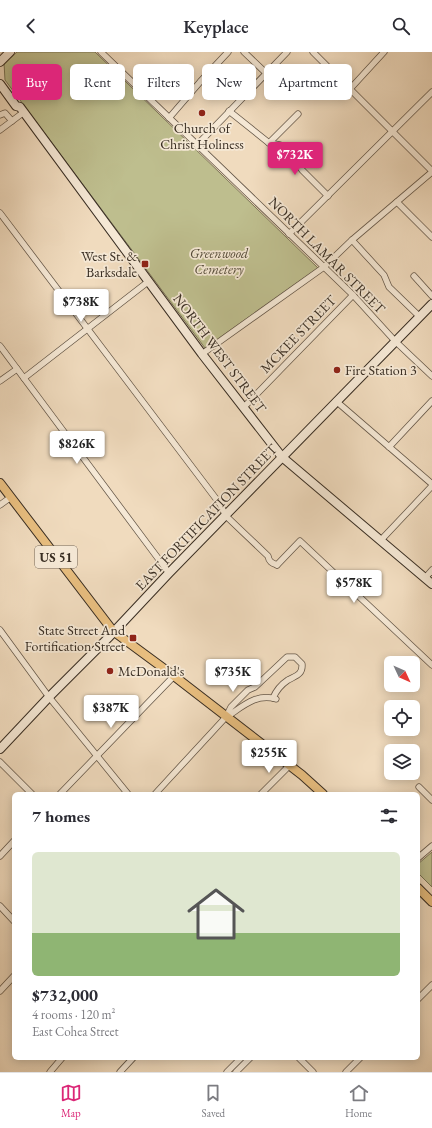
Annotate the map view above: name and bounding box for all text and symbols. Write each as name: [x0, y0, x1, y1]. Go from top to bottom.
icon: back: [20, 15, 42, 37]
text: Keyplace: [183, 15, 249, 38]
icon: search: [390, 15, 412, 37]
chip: Buy: [12, 64, 62, 100]
chip: Rent: [70, 64, 125, 100]
chip: Filters: [133, 64, 194, 100]
chip: New: [202, 64, 256, 100]
chip: Apartment: [264, 64, 352, 100]
marker: Church of Christ Holiness: [197, 108, 207, 118]
place label: Church of Christ Holiness: [160, 119, 244, 153]
pin: $732K: [267, 142, 323, 176]
text: $732K: [277, 146, 313, 163]
street label: NORTH LAMAR STREET: [265, 193, 390, 318]
park label: Greenwood Cemetery: [190, 244, 249, 278]
place label: West St. & Barksdale: [81, 247, 138, 281]
marker: West St. & Barksdale: [140, 259, 150, 269]
pin: $738K: [53, 289, 109, 323]
street label: NORTH WEST STREET: [169, 290, 271, 417]
street label: MCKEE STREET: [256, 291, 340, 377]
text: $738K: [63, 293, 99, 310]
place label: Fire Station 3: [345, 361, 417, 379]
marker: Fire Station 3: [332, 365, 342, 375]
pin: $826K: [49, 431, 105, 465]
text: $826K: [59, 435, 95, 452]
street label: EAST FORTIFICATION STREET: [131, 440, 281, 594]
road number: US 51: [35, 546, 77, 568]
pin: $578K: [326, 570, 382, 604]
text: $578K: [336, 574, 372, 591]
place label: State Street And Fortification Street: [25, 621, 126, 655]
marker: State Street And Fortification Street: [128, 633, 138, 643]
north arrow: [384, 656, 420, 692]
map controls: [384, 656, 420, 780]
pin: $735K: [205, 659, 261, 693]
place label: McDonald's: [118, 662, 185, 680]
text: $735K: [215, 663, 251, 680]
marker: McDonald's: [105, 666, 115, 676]
pin: $387K: [83, 695, 139, 729]
text: $387K: [93, 699, 129, 716]
button: locate: [384, 700, 420, 736]
pin: $255K: [241, 740, 297, 774]
text: $255K: [251, 744, 287, 761]
button: layers: [384, 744, 420, 780]
text: 7 homes: [32, 805, 90, 827]
icon: filters: [378, 805, 400, 827]
icon: home: [180, 878, 252, 950]
text: $732,000: [32, 984, 98, 1006]
text: 4 rooms · 120 m²: [32, 1006, 116, 1023]
text: East Cohea Street: [32, 1023, 119, 1040]
tab: Map: [60, 1082, 82, 1120]
tab: Saved: [202, 1082, 225, 1120]
tab: Home: [345, 1082, 372, 1120]

